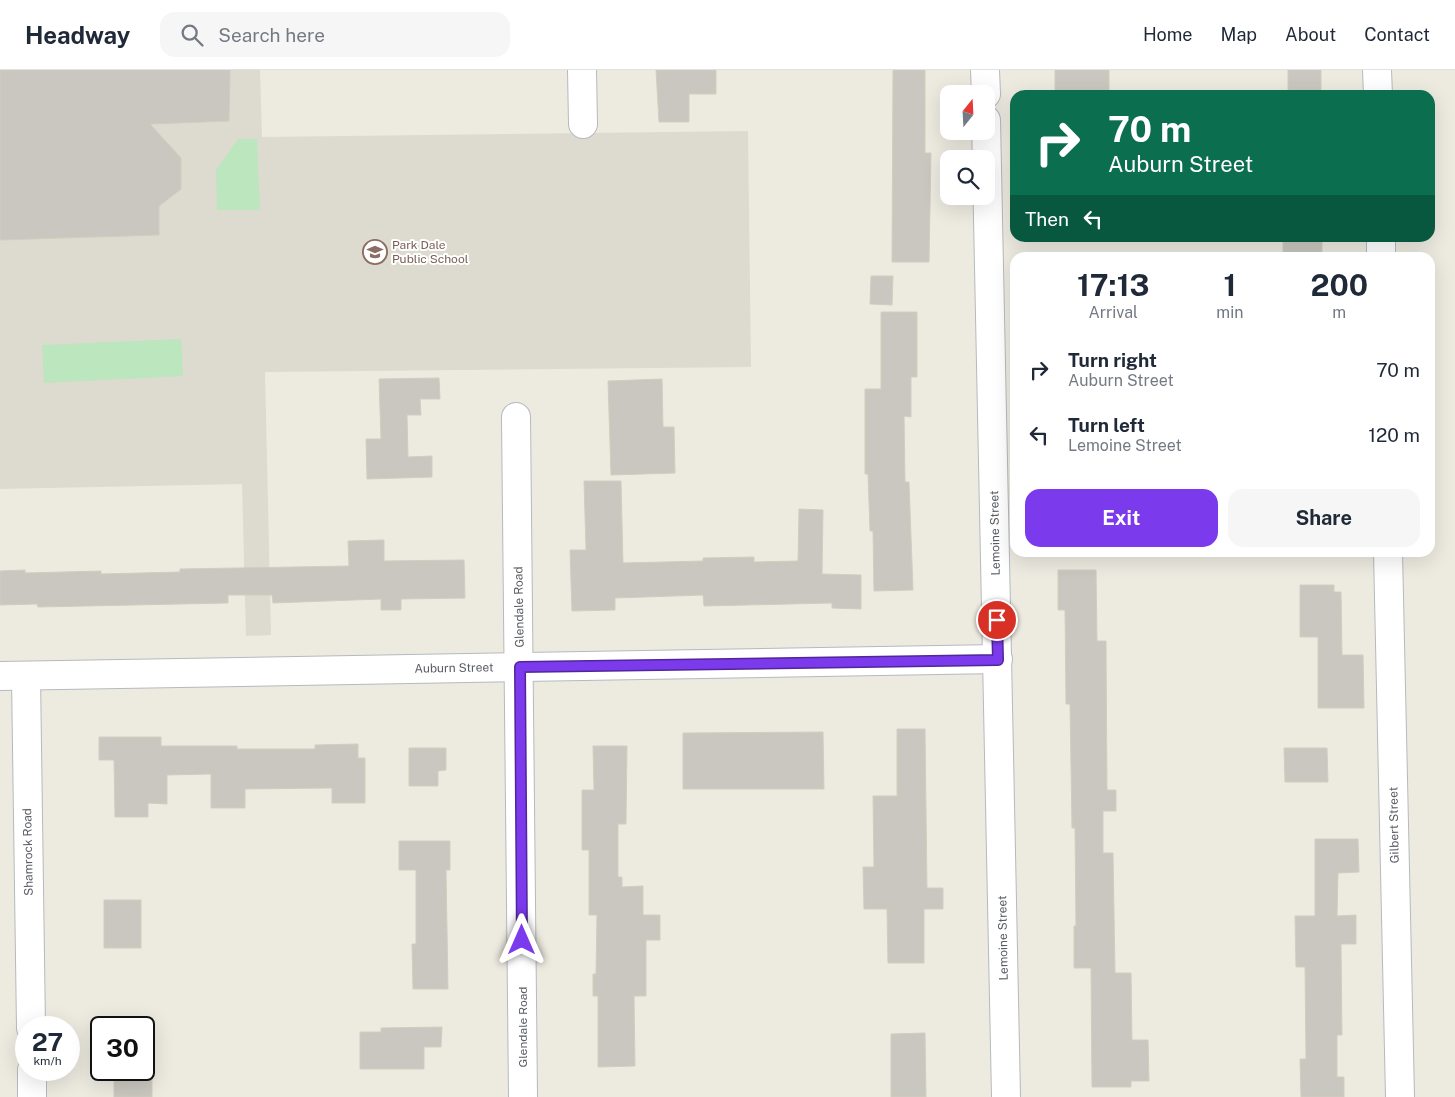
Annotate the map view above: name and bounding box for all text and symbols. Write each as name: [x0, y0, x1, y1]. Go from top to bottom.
search box: [160, 12, 510, 57]
text: Headway: [25, 21, 130, 49]
icon: search: [178, 21, 206, 49]
text: Search here: [218, 24, 325, 46]
text: Home: [1143, 24, 1193, 45]
text: Map: [1221, 24, 1257, 45]
text: About: [1285, 24, 1336, 45]
text: Contact: [1364, 24, 1430, 45]
north arrow: [940, 85, 995, 140]
map controls: [940, 85, 995, 205]
text: 70 m: [1108, 109, 1191, 150]
icon: right: [1025, 110, 1090, 175]
button: search: [940, 150, 995, 205]
text: Auburn Street: [1108, 151, 1253, 177]
icon: left: [1079, 205, 1107, 233]
text: Then: [1025, 208, 1069, 230]
place label: Park Dale Public School: [392, 238, 469, 266]
school or university icon: Park Dale Public School: [362, 239, 388, 265]
text: 17:13: [1077, 267, 1149, 303]
text: 1: [1223, 267, 1236, 303]
text: 200: [1310, 267, 1368, 303]
text: Arrival: [1088, 303, 1138, 322]
text: min: [1216, 303, 1243, 322]
text: m: [1332, 303, 1346, 322]
text: Turn right: [1068, 349, 1157, 371]
icon: right: [1025, 356, 1053, 384]
text: 70 m: [1376, 359, 1420, 381]
text: Auburn Street: [1068, 371, 1174, 390]
text: Turn left: [1068, 414, 1145, 436]
icon: left: [1025, 421, 1053, 449]
text: 120 m: [1368, 424, 1420, 446]
text: Lemoine Street: [1068, 436, 1182, 455]
button: Exit: [1025, 489, 1218, 547]
button: Share: [1228, 489, 1420, 547]
street label: Lemoine Street: [987, 490, 1003, 576]
street label: Glendale Road: [511, 566, 527, 648]
pin: [976, 599, 1018, 641]
icon: arrive: [983, 606, 1011, 634]
street label: Auburn Street: [414, 660, 494, 676]
street label: Gilbert Street: [1386, 786, 1402, 863]
street label: Shamrock Road: [20, 808, 36, 896]
street label: Lemoine Street: [995, 895, 1011, 981]
position arrow: [495, 913, 547, 965]
street label: Glendale Road: [516, 986, 530, 1068]
speed limit sign: 30: [90, 1016, 155, 1081]
text: 27: [32, 1027, 63, 1057]
text: km/h: [33, 1054, 62, 1068]

